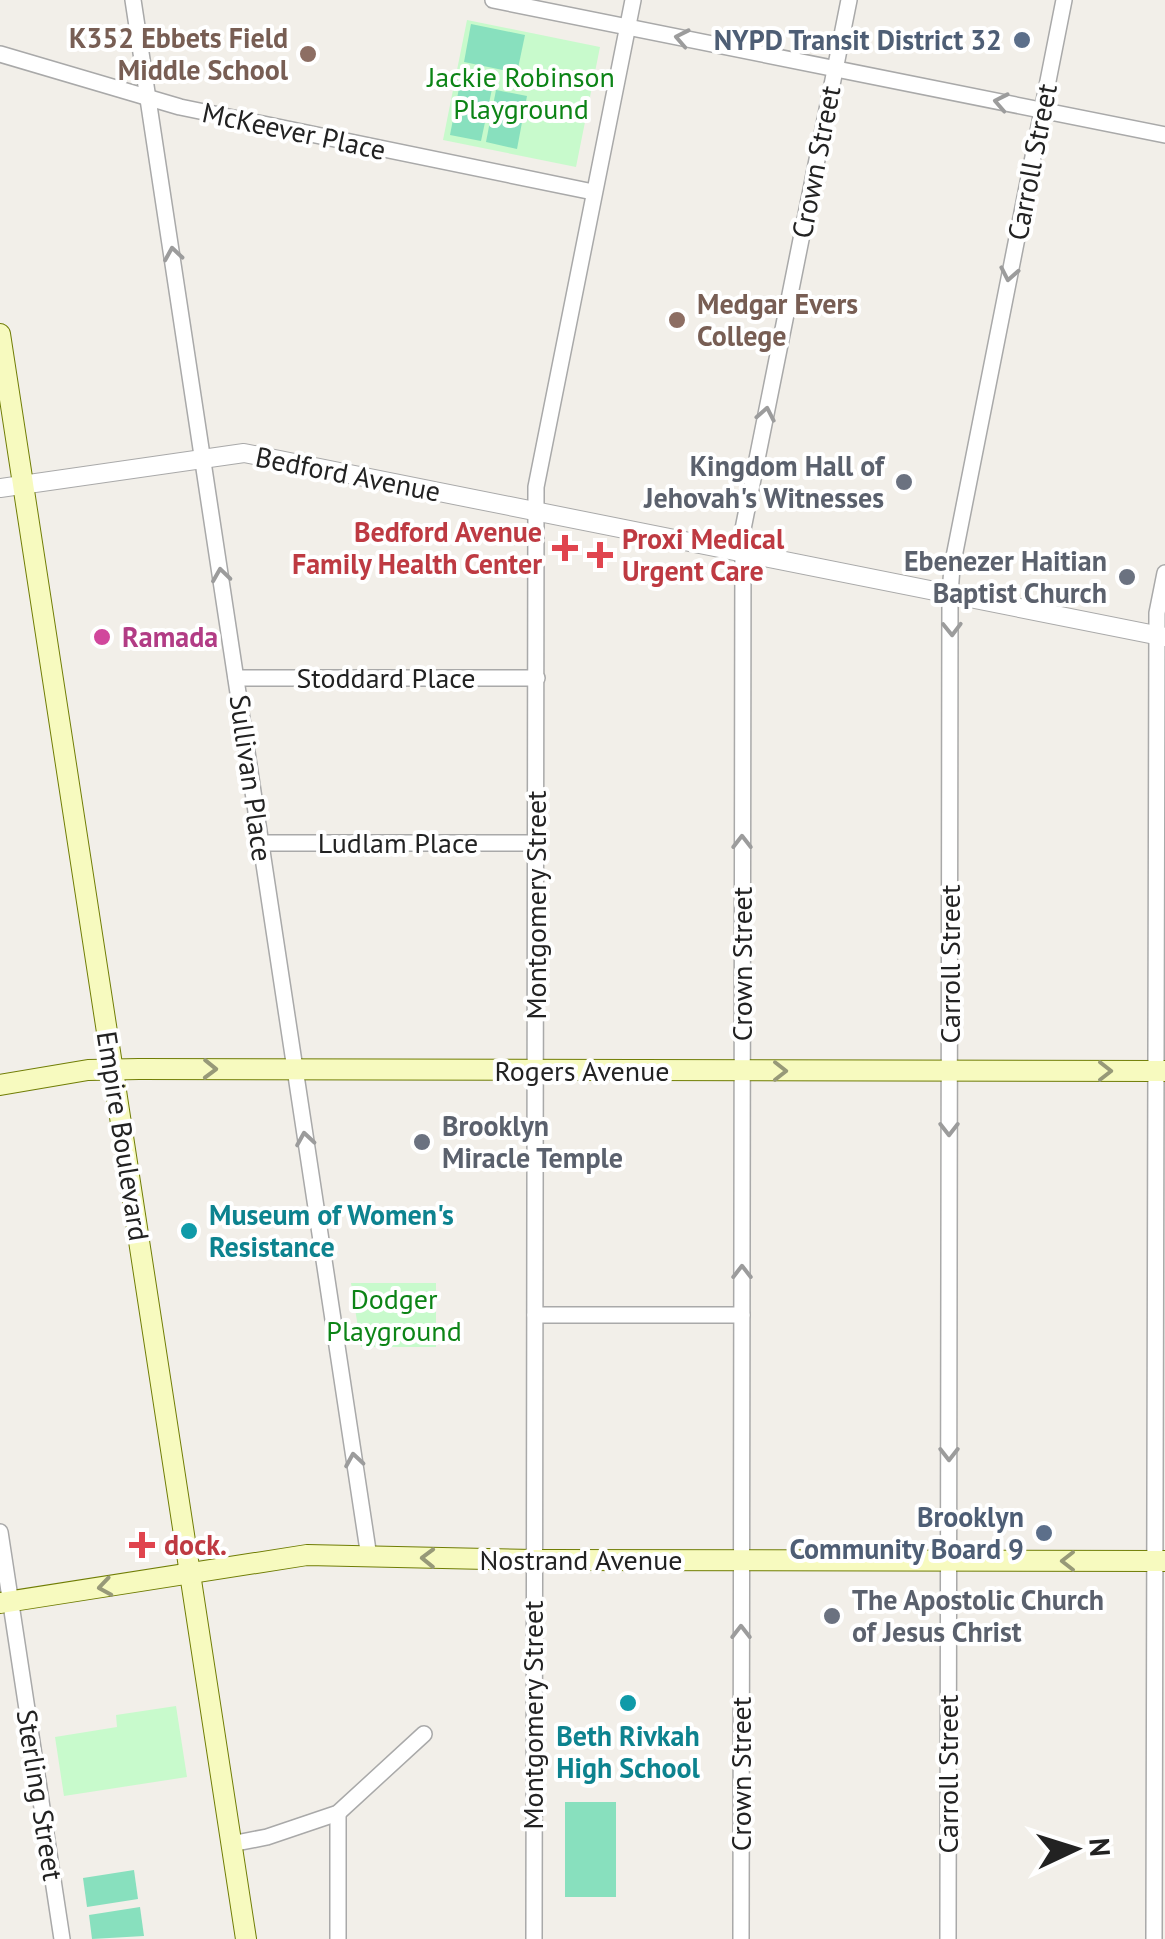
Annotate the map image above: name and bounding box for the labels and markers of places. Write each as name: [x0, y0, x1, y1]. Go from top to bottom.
place label: K352 Ebbets Field Middle School: [69, 19, 289, 88]
place label: NYPD Transit District 32: [714, 21, 1002, 58]
marker: NYPD Transit District 32: [1011, 29, 1033, 51]
marker: K352 Ebbets Field Middle School: [297, 43, 319, 65]
place label: Medgar Evers College: [697, 285, 858, 354]
marker: Medgar Evers College: [666, 309, 688, 331]
place label: Kingdom Hall of Jehovah's Witnesses: [643, 447, 886, 516]
marker: Kingdom Hall of Jehovah's Witnesses: [893, 471, 915, 493]
place label: Bedford Avenue Family Health Center: [292, 513, 542, 582]
place label: Proxi Medical Urgent Care: [622, 520, 785, 589]
marker: Bedford Avenue Family Health Center: [552, 535, 578, 561]
marker: Proxi Medical Urgent Care: [587, 542, 613, 568]
place label: Ebenezer Haitian Baptist Church: [904, 542, 1107, 611]
marker: Ebenezer Haitian Baptist Church: [1116, 566, 1138, 588]
place label: Ramada: [122, 618, 218, 655]
marker: Ramada: [91, 626, 113, 648]
place label: Brooklyn Miracle Temple: [442, 1107, 623, 1176]
marker: Brooklyn Miracle Temple: [411, 1131, 433, 1153]
place label: Museum of Women's Resistance: [209, 1196, 454, 1265]
marker: Museum of Women's Resistance: [178, 1220, 200, 1242]
place label: Brooklyn Community Board 9: [789, 1498, 1024, 1567]
marker: Brooklyn Community Board 9: [1033, 1522, 1055, 1544]
place label: dock.: [164, 1526, 227, 1563]
marker: dock.: [129, 1532, 155, 1558]
place label: The Apostolic Church of Jesus Christ: [852, 1581, 1104, 1650]
marker: The Apostolic Church of Jesus Christ: [821, 1605, 843, 1627]
marker: Beth Rivkah High School: [617, 1692, 639, 1714]
place label: Beth Rivkah High School: [556, 1717, 701, 1786]

